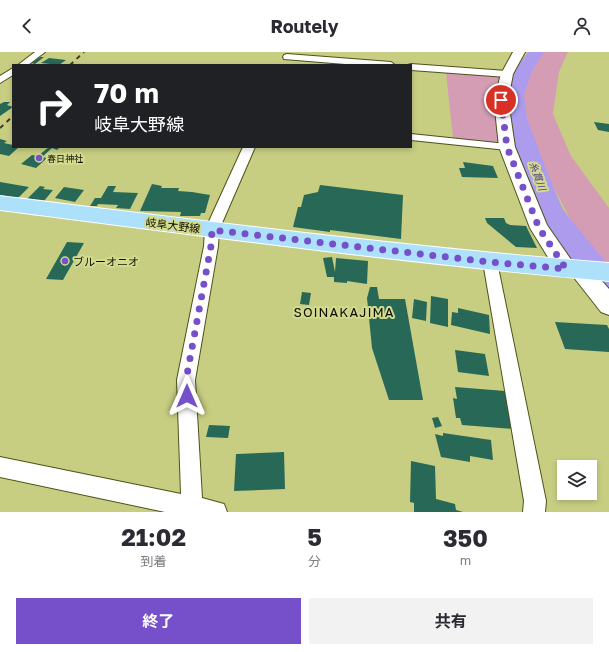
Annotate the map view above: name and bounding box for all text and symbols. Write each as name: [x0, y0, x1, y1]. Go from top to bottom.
icon: back: [16, 15, 38, 37]
text: Routely: [270, 15, 339, 37]
icon: person: [571, 15, 593, 37]
text: 70 m: [94, 76, 159, 109]
icon: right: [28, 80, 80, 132]
pin: [484, 83, 518, 117]
icon: arrive: [490, 89, 512, 111]
text: 岐阜大野線: [94, 113, 184, 135]
marker: 春日神社: [34, 153, 44, 163]
place label: 春日神社: [47, 153, 83, 164]
water label: 糸貫川: [527, 160, 549, 193]
street label: 岐阜大野線: [145, 215, 201, 235]
place label: ブルーオニオ: [73, 255, 139, 268]
marker: ブルーオニオ: [60, 256, 70, 266]
district label: SOINAKAJIMA: [294, 304, 394, 320]
position arrow: [166, 375, 208, 417]
map controls: [557, 460, 597, 500]
button: layers: [557, 460, 597, 500]
text: 21:02: [121, 522, 186, 551]
text: 5: [307, 522, 322, 551]
text: 350: [443, 523, 488, 552]
text: m: [460, 552, 471, 568]
text: 到着: [141, 553, 167, 569]
text: 分: [308, 553, 321, 569]
button: 終了: [16, 598, 301, 644]
button: 共有: [309, 598, 593, 644]

